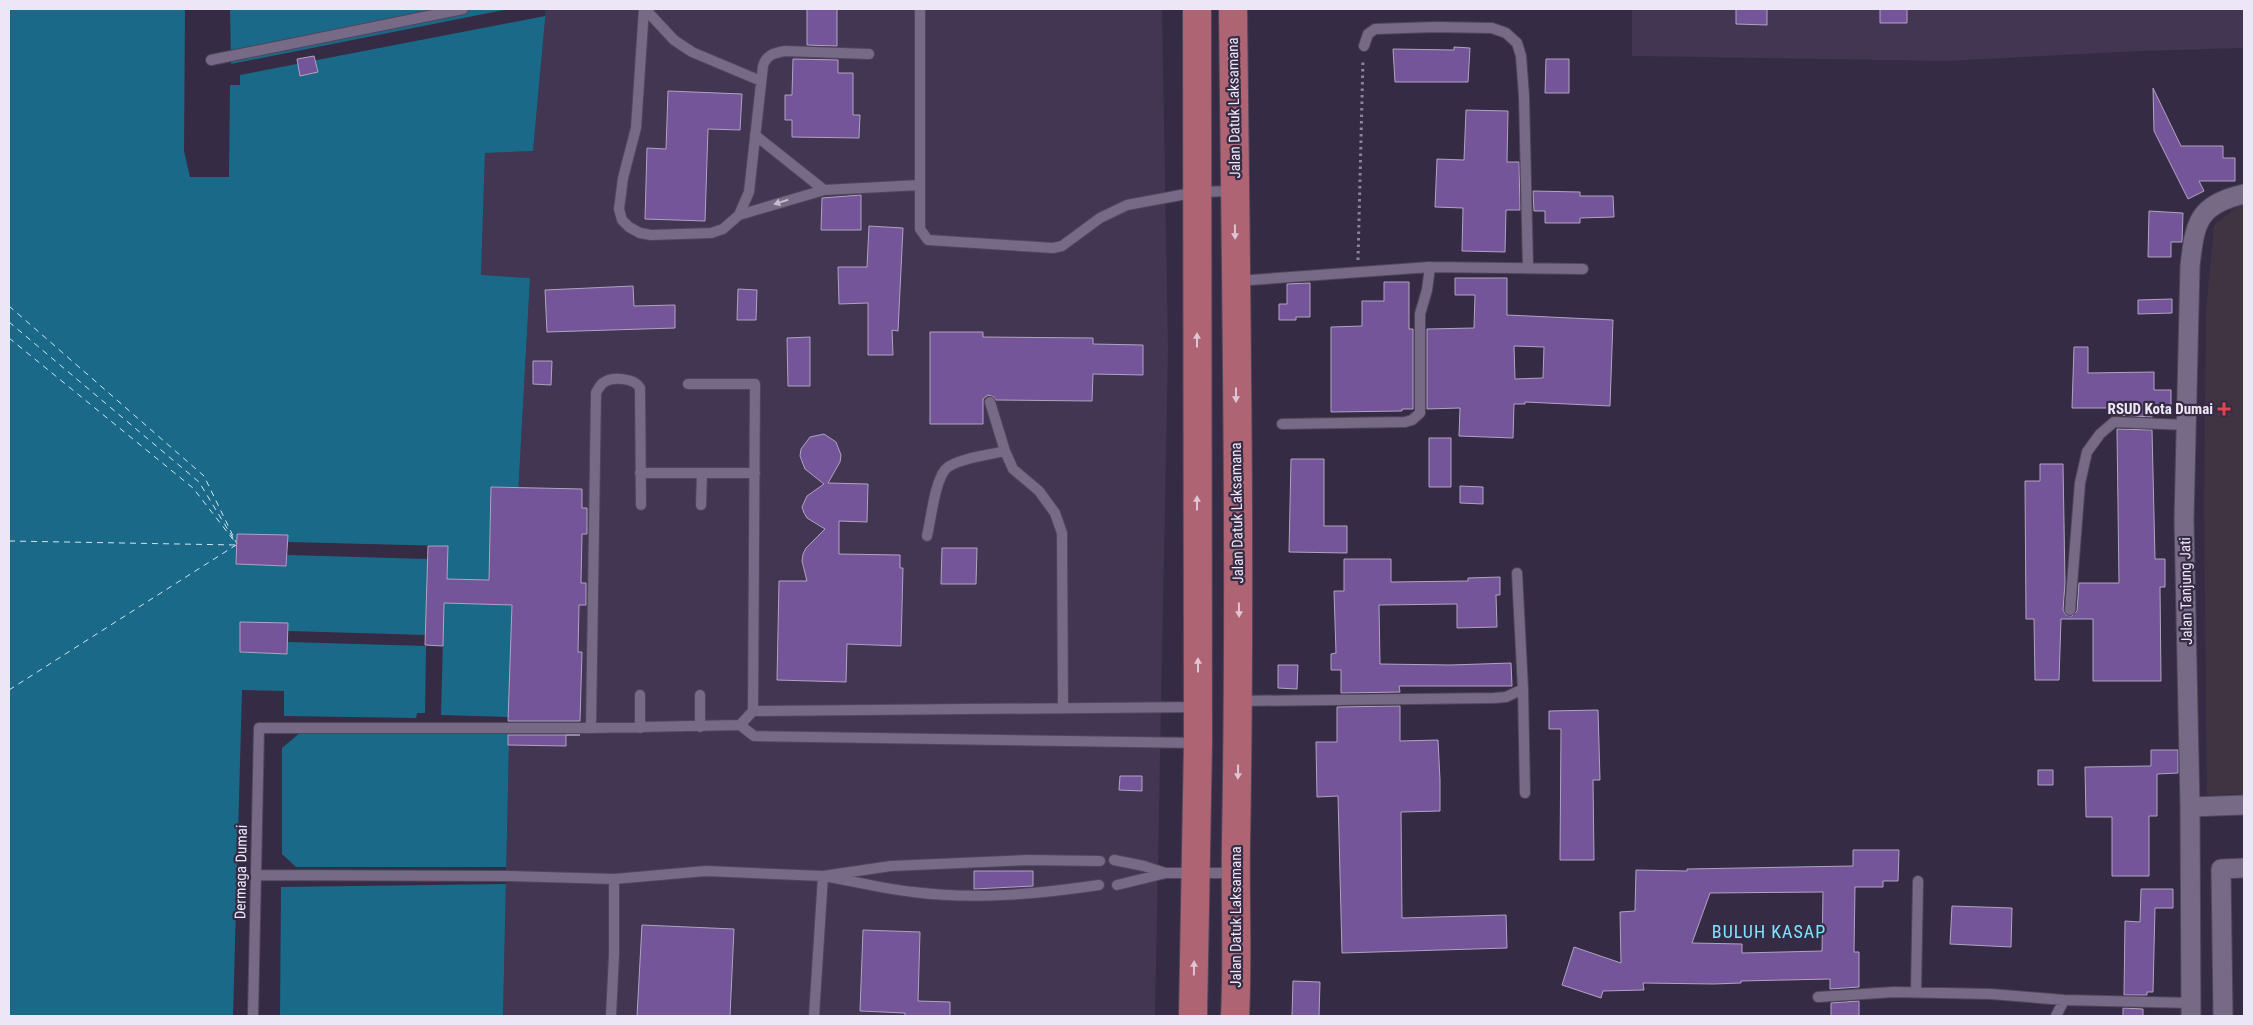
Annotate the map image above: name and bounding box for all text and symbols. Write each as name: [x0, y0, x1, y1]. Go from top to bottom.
street label: Jalan Datuk Laksamana: [1224, 37, 1244, 179]
one-way arrow: [774, 199, 789, 207]
one-way arrow: [1232, 225, 1240, 241]
one-way arrow: [1193, 332, 1201, 348]
one-way arrow: [1232, 387, 1240, 403]
place label: RSUD Kota Dumai: [2108, 400, 2213, 418]
marker: RSUD Kota Dumai: [2217, 402, 2231, 416]
street label: Jalan Datuk Laksamana: [1227, 442, 1247, 584]
one-way arrow: [1193, 494, 1201, 510]
street label: Jalan Tanjung Jati: [2176, 537, 2196, 645]
one-way arrow: [1235, 602, 1243, 618]
one-way arrow: [1194, 657, 1202, 673]
one-way arrow: [1234, 765, 1242, 781]
street label: Dermaga Dumai: [231, 825, 251, 919]
street label: Jalan Datuk Laksamana: [1227, 846, 1245, 988]
district label: BULUH KASAP: [1712, 921, 1826, 942]
one-way arrow: [1190, 959, 1198, 975]

